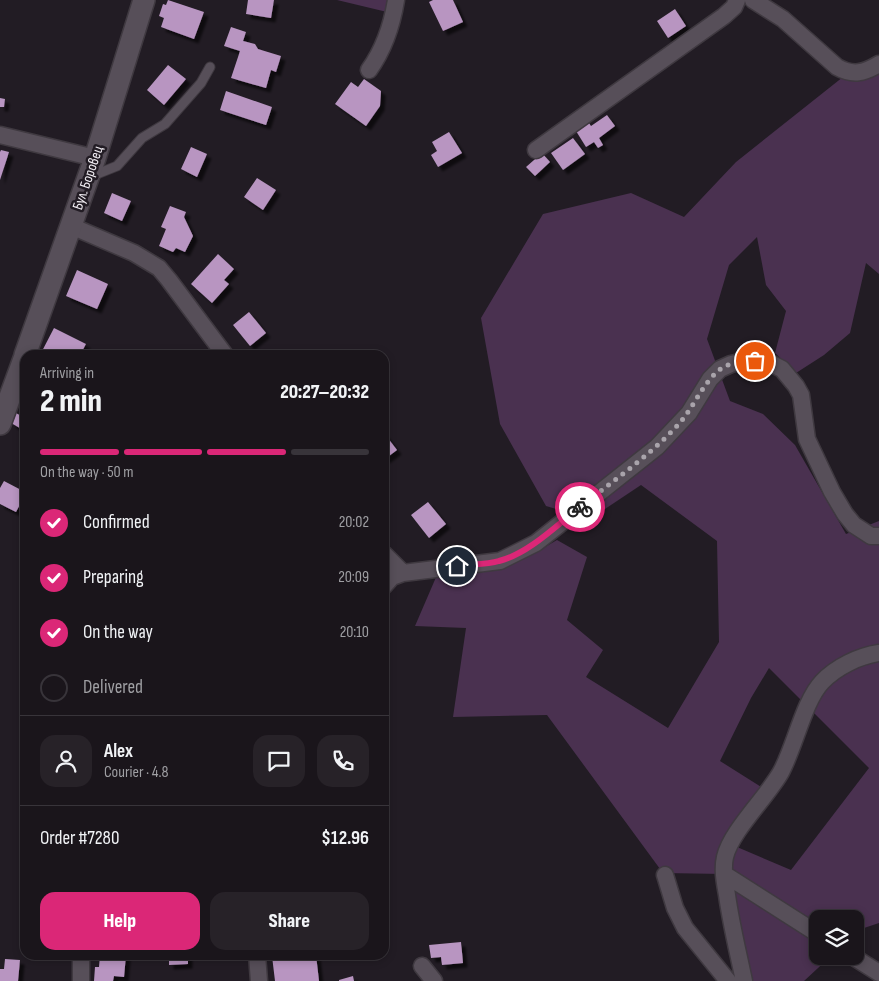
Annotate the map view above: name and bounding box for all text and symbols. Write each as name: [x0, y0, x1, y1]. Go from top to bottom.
street label: Бул. Боровец: [68, 143, 108, 212]
pin: [734, 340, 776, 382]
icon: bag: [741, 347, 769, 375]
text: Arriving in: [40, 364, 94, 383]
text: 20:27–20:32: [280, 381, 369, 404]
text: 2 min: [40, 382, 102, 421]
text: On the way · 50 m: [40, 463, 134, 482]
courier: [555, 482, 605, 532]
icon: bike: [566, 493, 594, 521]
icon: check: [40, 509, 68, 537]
text: Confirmed: [83, 511, 150, 534]
text: 20:02: [339, 513, 369, 532]
pin: [436, 545, 478, 587]
icon: home: [443, 552, 471, 580]
icon: check: [40, 564, 68, 592]
text: Preparing: [83, 566, 144, 589]
text: 20:09: [338, 568, 369, 587]
icon: check: [40, 619, 68, 647]
text: On the way: [83, 621, 153, 644]
text: 20:10: [340, 623, 369, 642]
text: Delivered: [83, 676, 143, 699]
button: person: [40, 735, 92, 787]
button: chat: [253, 735, 305, 787]
button: phone: [317, 735, 369, 787]
text: Alex: [104, 740, 133, 763]
text: Courier · 4.8: [104, 763, 168, 782]
text: Order #7280: [40, 827, 119, 850]
text: $12.96: [321, 827, 369, 850]
button: Help: [40, 892, 200, 950]
button: Share: [210, 892, 369, 950]
map controls: [809, 910, 864, 965]
button: layers: [809, 910, 864, 965]

